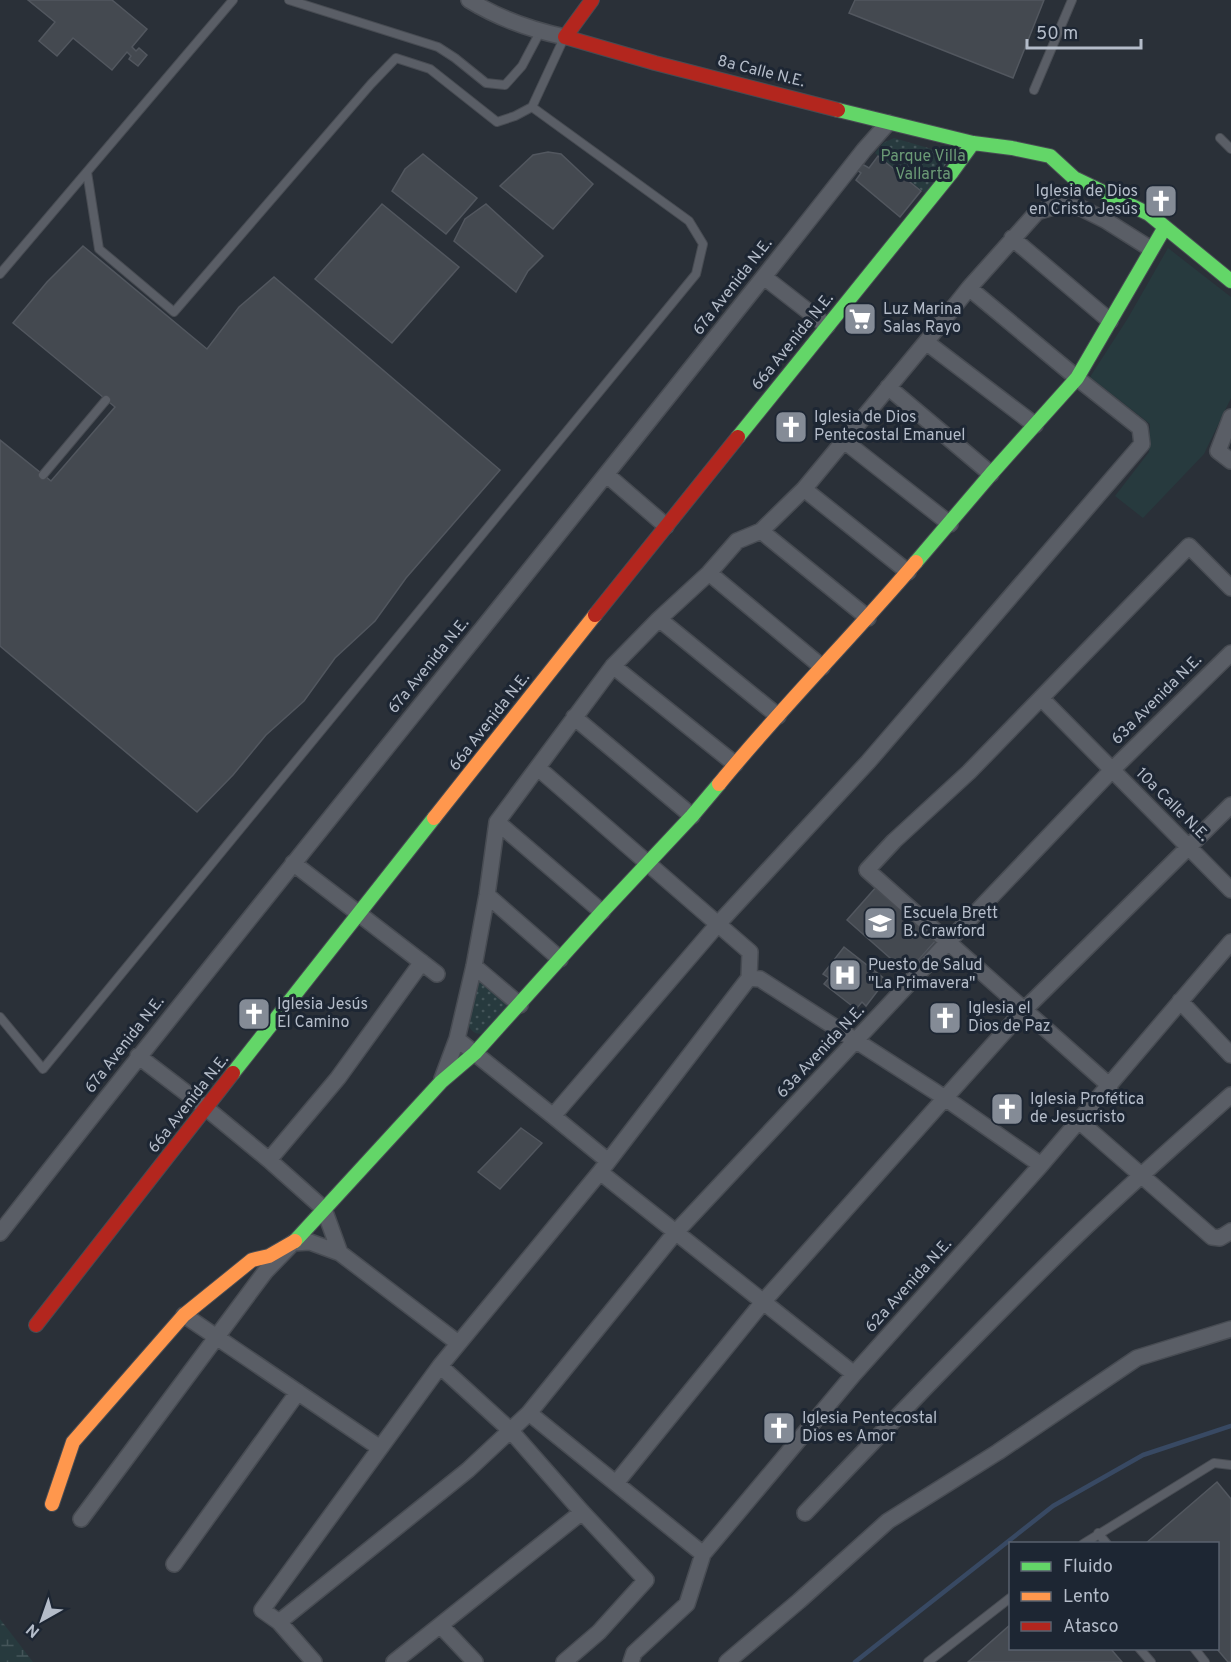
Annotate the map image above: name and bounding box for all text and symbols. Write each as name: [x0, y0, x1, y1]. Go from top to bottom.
scale bar: [1027, 12, 1141, 50]
text: 50 m: [1036, 23, 1078, 46]
street label: 8a Calle N.E.: [715, 51, 807, 93]
park label: Parque Villa Vallarta: [880, 147, 966, 185]
place label: Iglesia de Dios en Cristo Jesús: [1029, 182, 1138, 220]
church icon: Iglesia de Dios en Cristo Jesús: [1143, 183, 1179, 219]
street label: 67a Avenida N.E.: [689, 234, 777, 340]
street label: 66a Avenida N.E.: [748, 289, 838, 395]
place label: Luz Marina Salas Rayo: [883, 300, 962, 338]
supermarket icon: Luz Marina Salas Rayo: [842, 301, 878, 337]
place label: Iglesia de Dios Pentecostal Emanuel: [814, 408, 965, 446]
church icon: Iglesia de Dios Pentecostal Emanuel: [773, 409, 809, 445]
street label: 67a Avenida N.E.: [384, 614, 474, 718]
street label: 63a Avenida N.E.: [1107, 650, 1207, 750]
street label: 66a Avenida N.E.: [445, 669, 535, 775]
street label: 10a Calle N.E.: [1131, 764, 1213, 846]
place label: Escuela Brett B. Crawford: [903, 904, 998, 942]
school or university icon: Escuela Brett B. Crawford: [862, 905, 898, 941]
place label: Puesto de Salud "La Primavera": [868, 956, 983, 994]
hospital icon: Puesto de Salud "La Primavera": [827, 957, 863, 993]
street label: 67a Avenida N.E.: [81, 992, 169, 1098]
place label: Iglesia Jesús El Camino: [277, 995, 368, 1033]
church icon: Iglesia Jesús El Camino: [236, 996, 272, 1032]
place label: Iglesia el Dios de Paz: [968, 999, 1051, 1037]
church icon: Iglesia el Dios de Paz: [927, 1000, 963, 1036]
street label: 63a Avenida N.E.: [773, 1001, 869, 1103]
street label: 66a Avenida N.E.: [144, 1051, 234, 1157]
place label: Iglesia Profética de Jesucristo: [1030, 1090, 1144, 1128]
church icon: Iglesia Profética de Jesucristo: [989, 1091, 1025, 1127]
street label: 62a Avenida N.E.: [861, 1235, 957, 1337]
place label: Iglesia Pentecostal Dios es Amor: [802, 1409, 937, 1447]
church icon: Iglesia Pentecostal Dios es Amor: [761, 1410, 797, 1446]
legend: [1009, 1542, 1219, 1650]
text: Fluido: [1063, 1556, 1113, 1579]
text: Lento: [1063, 1586, 1109, 1609]
north arrow: [12, 1590, 72, 1650]
text: Atasco: [1063, 1616, 1119, 1639]
text: N: [23, 1619, 44, 1641]

